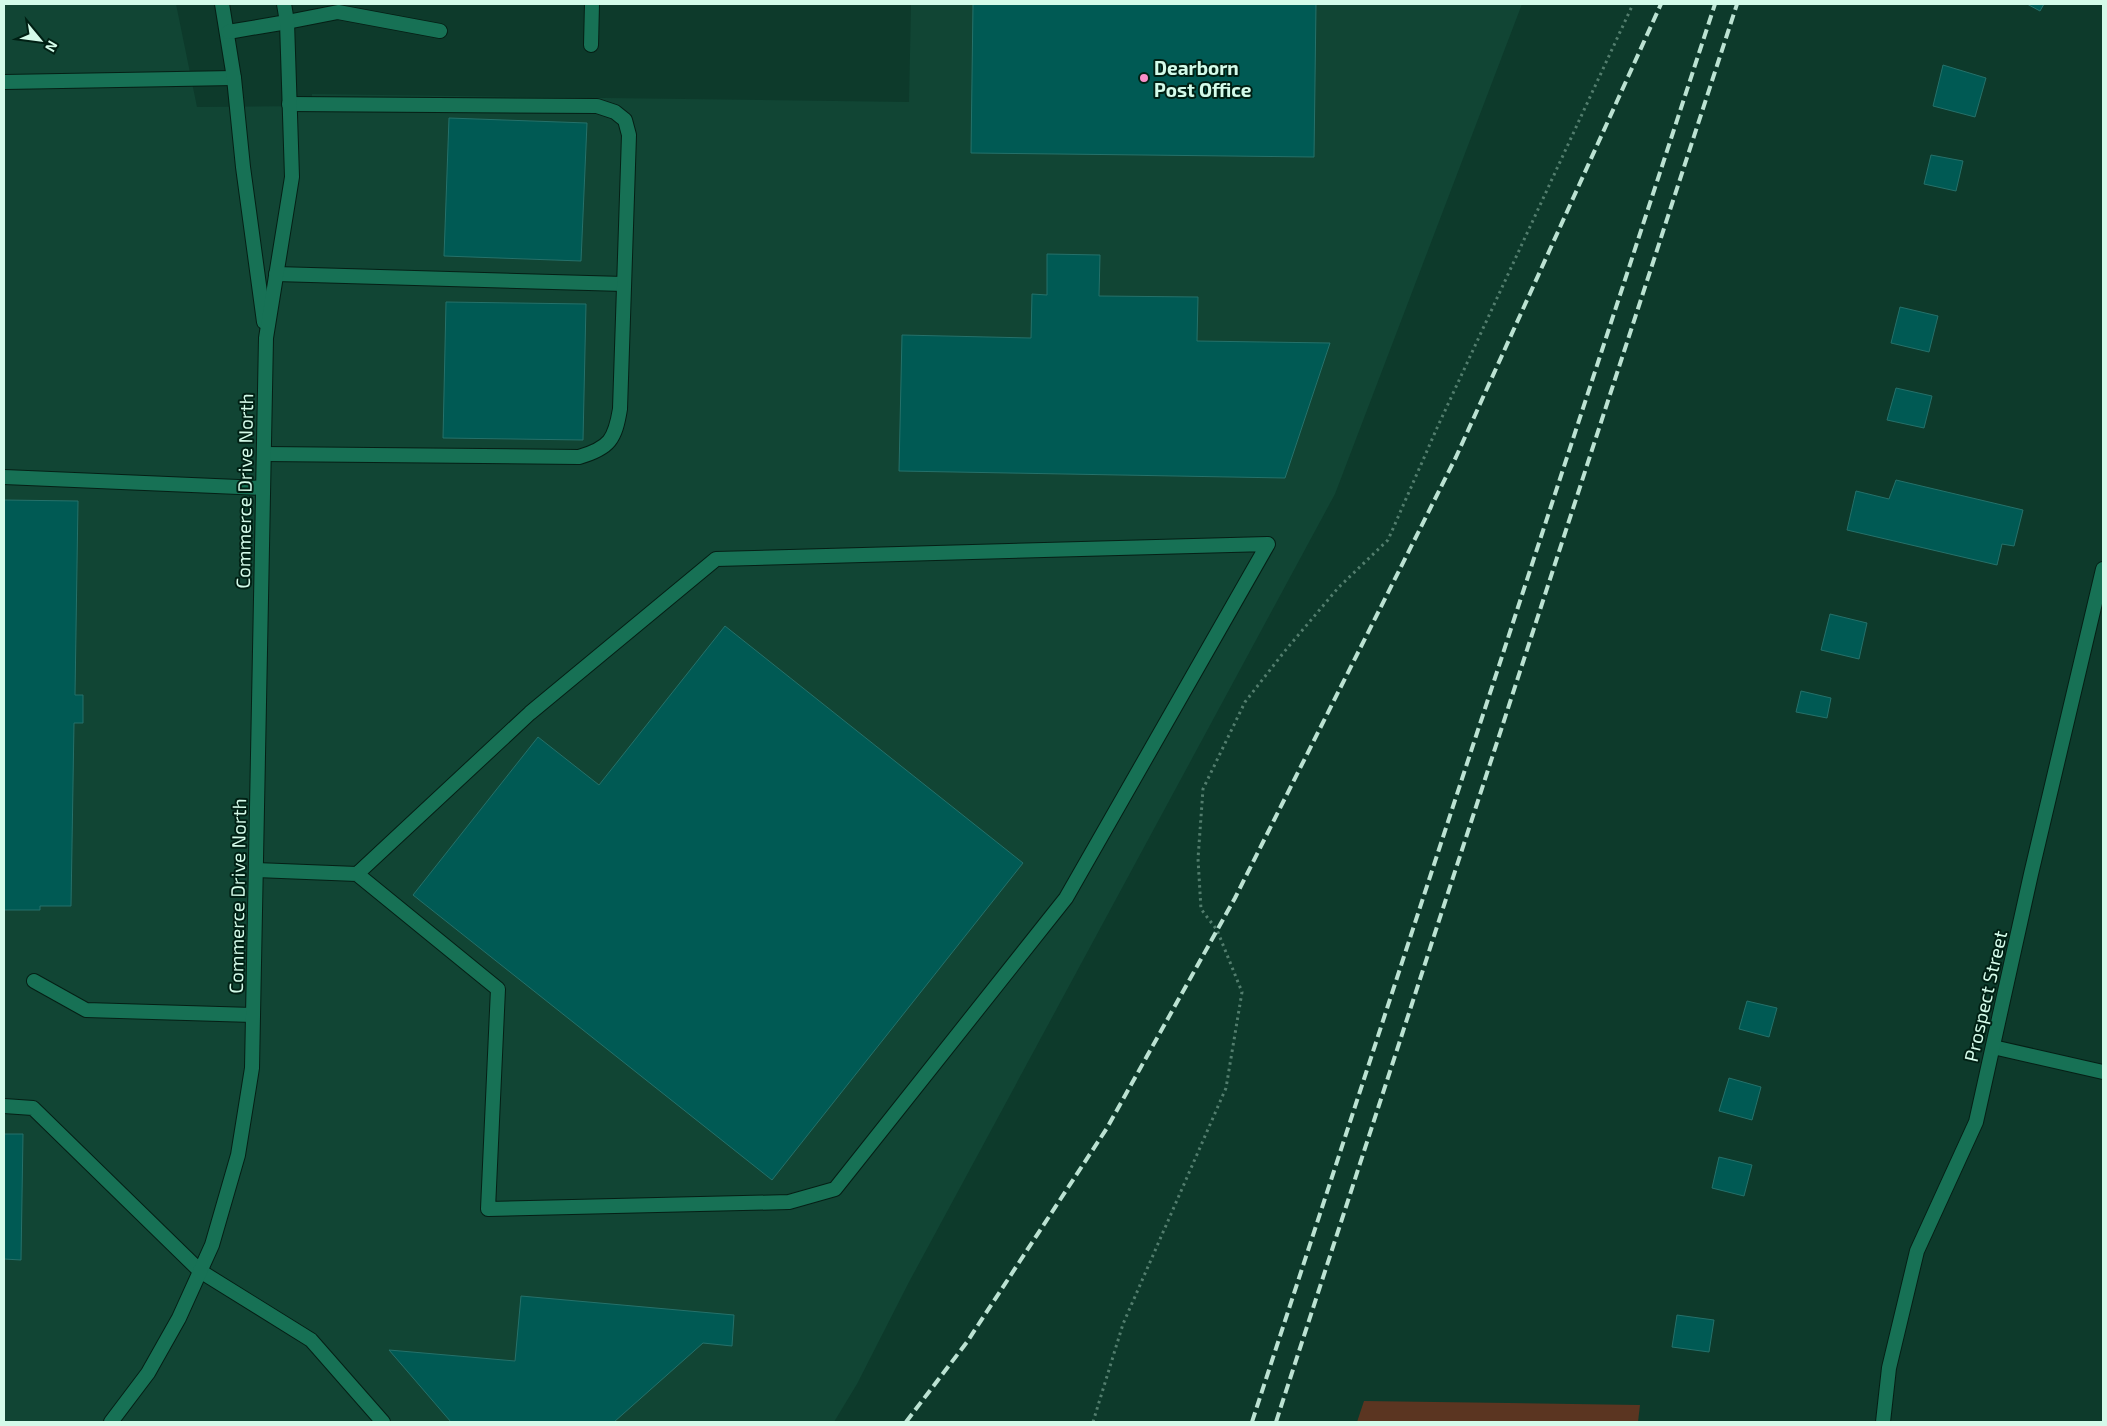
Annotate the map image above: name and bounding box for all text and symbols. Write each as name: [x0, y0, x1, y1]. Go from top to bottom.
north arrow: [15, 15, 65, 65]
text: N: [42, 38, 62, 55]
place label: Dearborn Post Office: [1154, 56, 1252, 101]
marker: Dearborn Post Office: [1138, 72, 1150, 84]
street label: Commerce Drive North: [231, 393, 257, 589]
street label: Commerce Drive North: [224, 798, 250, 994]
street label: Prospect Street: [1959, 928, 2011, 1064]

